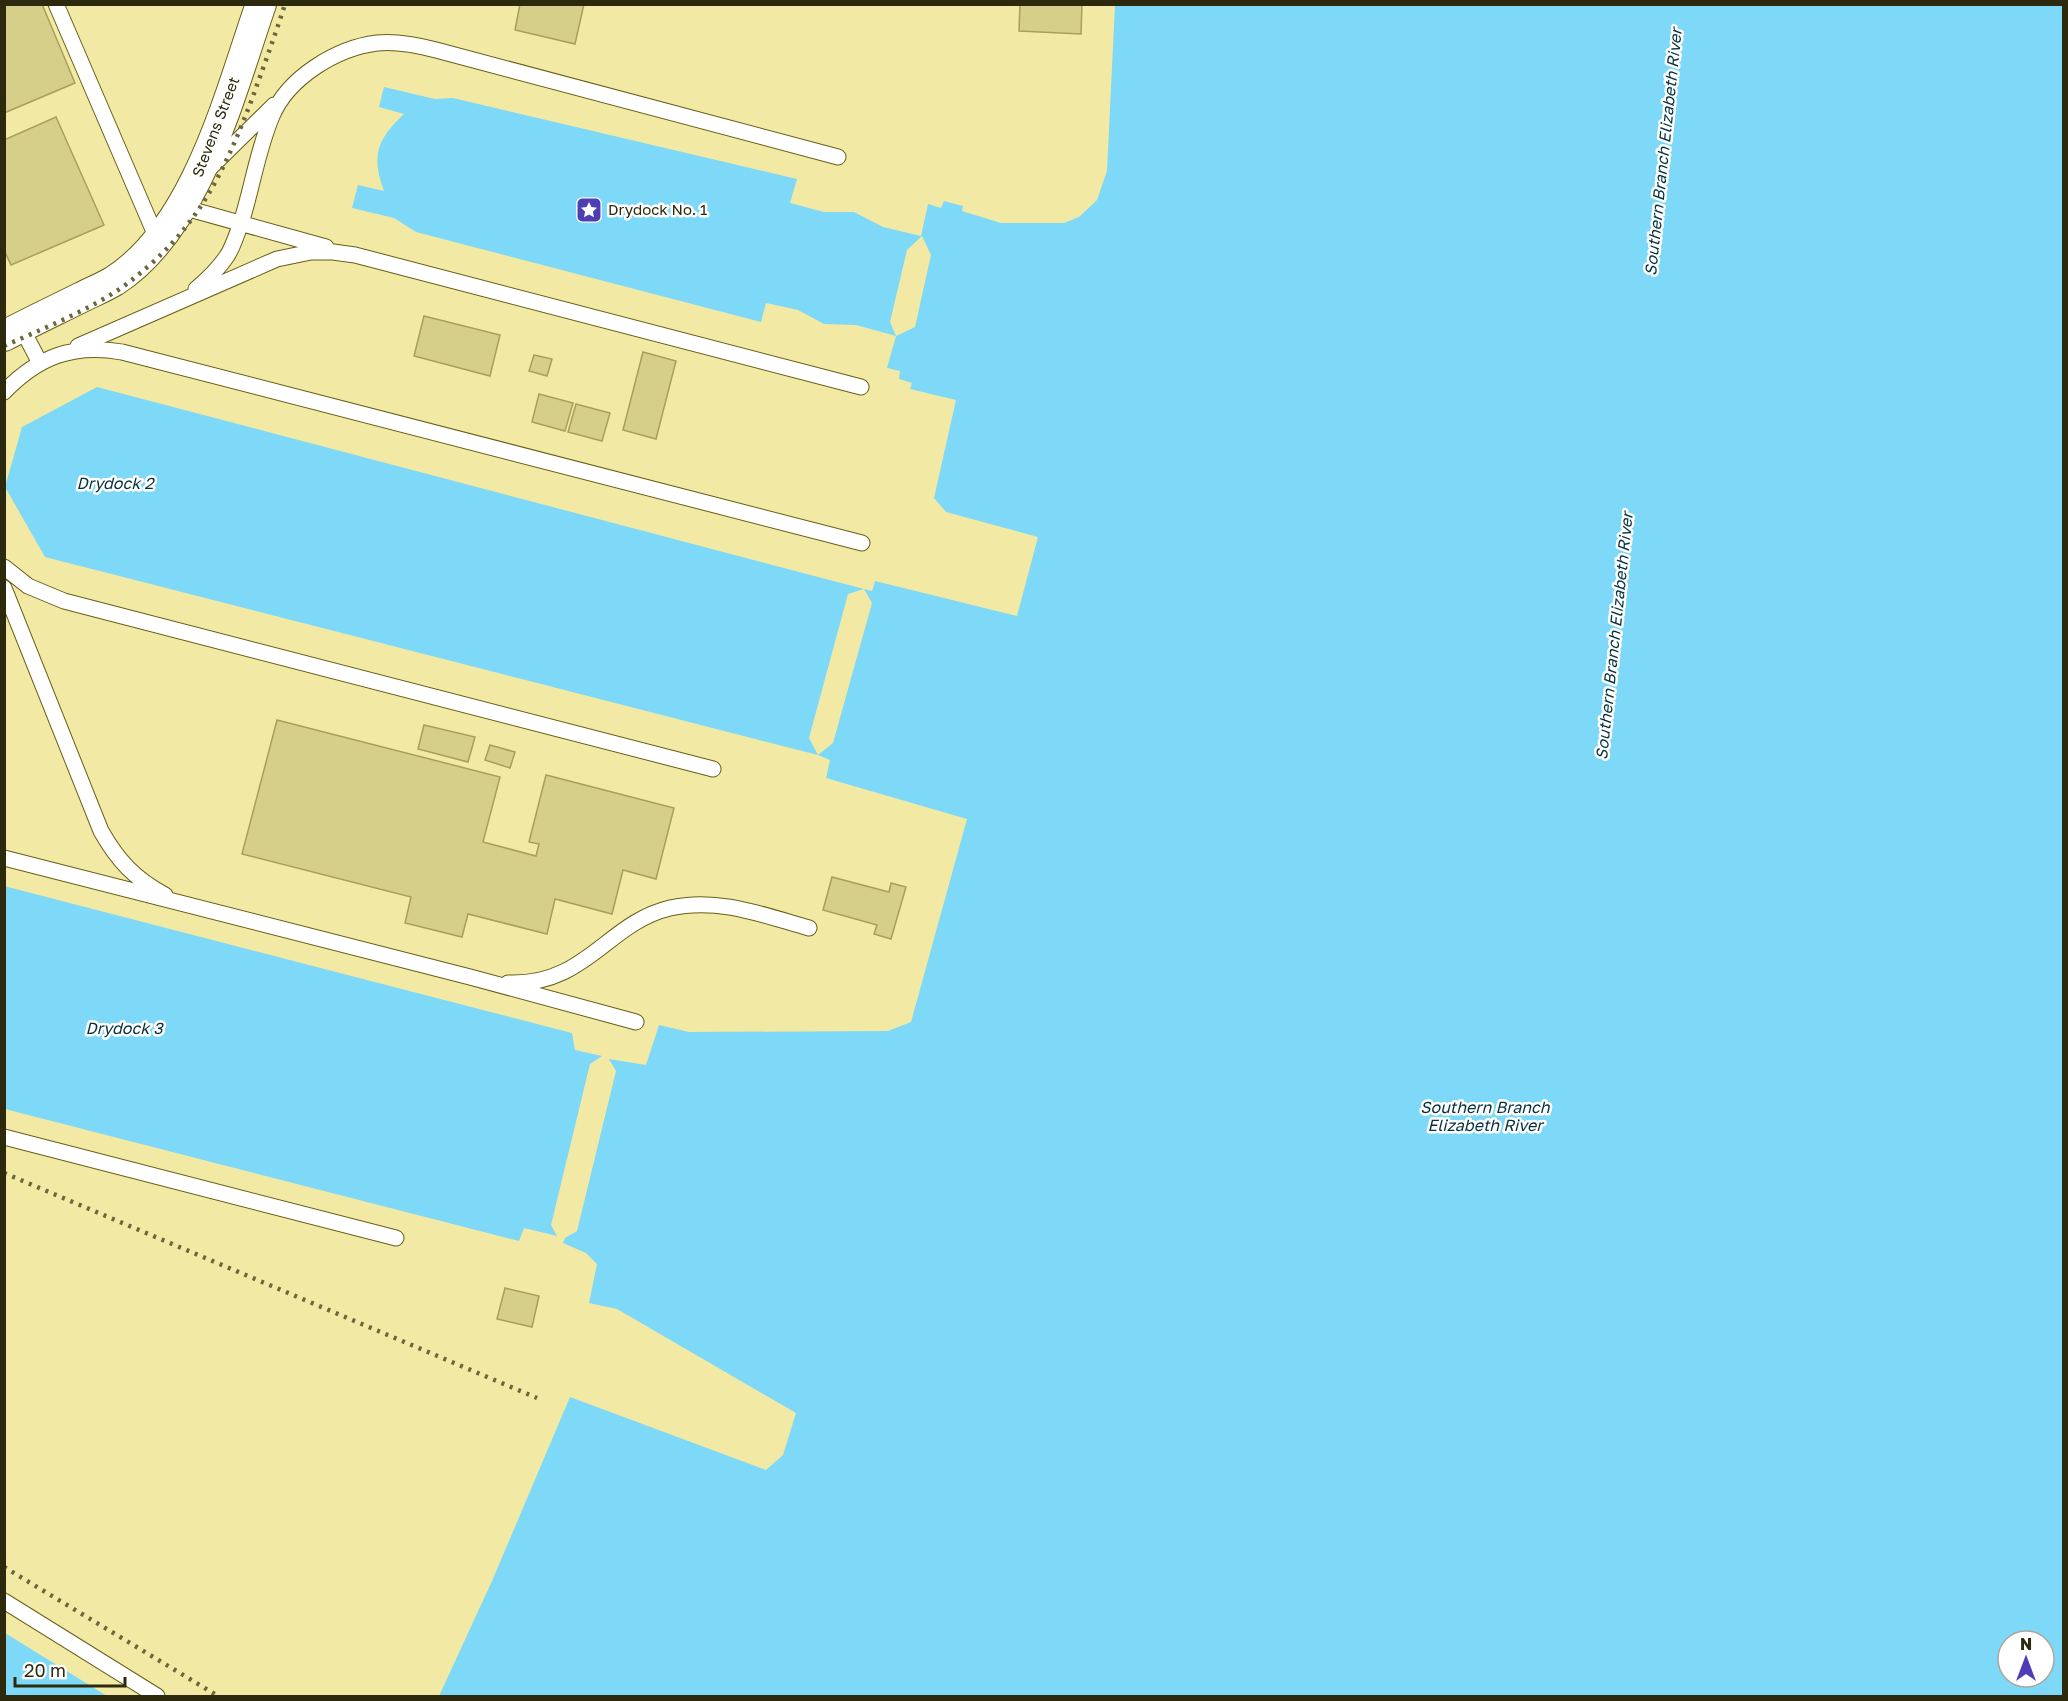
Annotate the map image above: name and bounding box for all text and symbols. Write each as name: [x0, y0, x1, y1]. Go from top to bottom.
water label: Southern Branch Elizabeth River: [1640, 25, 1686, 277]
street label: Stevens Street: [188, 74, 242, 179]
place icon: Drydock No. 1: [574, 195, 604, 225]
place label: Drydock No. 1: [608, 200, 707, 218]
water label: Drydock 2: [76, 473, 155, 493]
water label: Southern Branch Elizabeth River: [1591, 509, 1637, 761]
water label: Drydock 3: [85, 1018, 164, 1038]
water label: Southern Branch Elizabeth River: [1420, 1097, 1551, 1135]
north arrow: [1996, 1629, 2056, 1689]
text: N: [2020, 1634, 2032, 1654]
scale bar: [15, 1650, 124, 1688]
text: 20 m: [24, 1659, 66, 1681]

